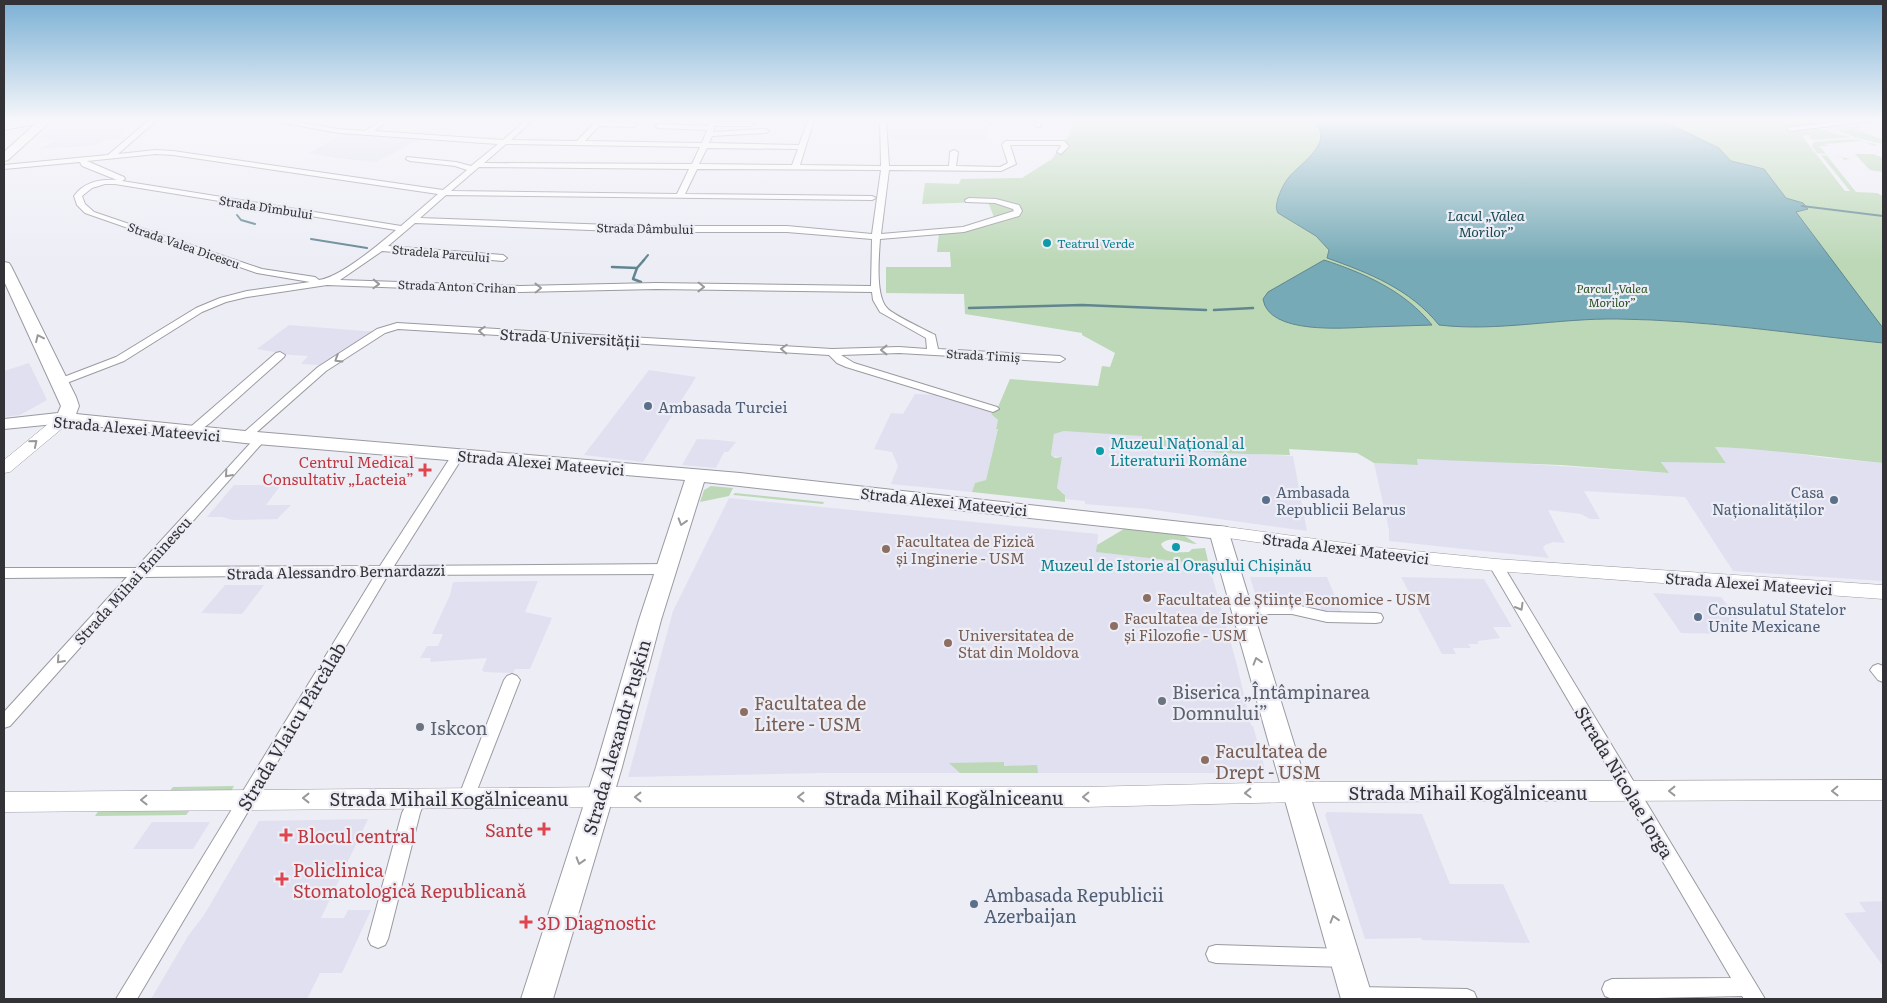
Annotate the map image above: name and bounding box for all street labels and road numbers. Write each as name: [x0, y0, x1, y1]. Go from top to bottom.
street label: Strada Dîmbului: [218, 191, 314, 223]
street label: Strada Valea Dicescu: [125, 217, 243, 273]
street label: Strada Dâmbului: [596, 218, 694, 238]
street label: Stradela Parcului: [391, 240, 491, 266]
street label: Strada Anton Crihan: [397, 275, 517, 297]
street label: Strada Universității: [499, 322, 641, 352]
street label: Strada Timiș: [946, 344, 1021, 366]
street label: Strada Alexei Mateevici: [52, 409, 222, 447]
street label: Strada Alexei Mateevici: [456, 443, 626, 481]
street label: Strada Alexei Mateevici: [859, 481, 1029, 521]
street label: Strada Mihai Eminescu: [68, 510, 196, 649]
street label: Strada Alexei Mateevici: [1261, 526, 1431, 570]
street label: Strada Alessandro Bernardazzi: [226, 558, 446, 584]
street label: Strada Alexei Mateevici: [1665, 566, 1833, 600]
street label: Strada Alexandr Pușkin: [575, 636, 657, 838]
street label: Strada Vlaicu Pârcălab: [230, 637, 352, 815]
street label: Strada Nicolae Iorga: [1569, 701, 1681, 864]
street label: Strada Mihail Kogălniceanu: [1349, 779, 1587, 806]
street label: Strada Mihail Kogălniceanu: [825, 784, 1063, 811]
street label: Strada Mihail Kogălniceanu: [330, 785, 568, 812]

